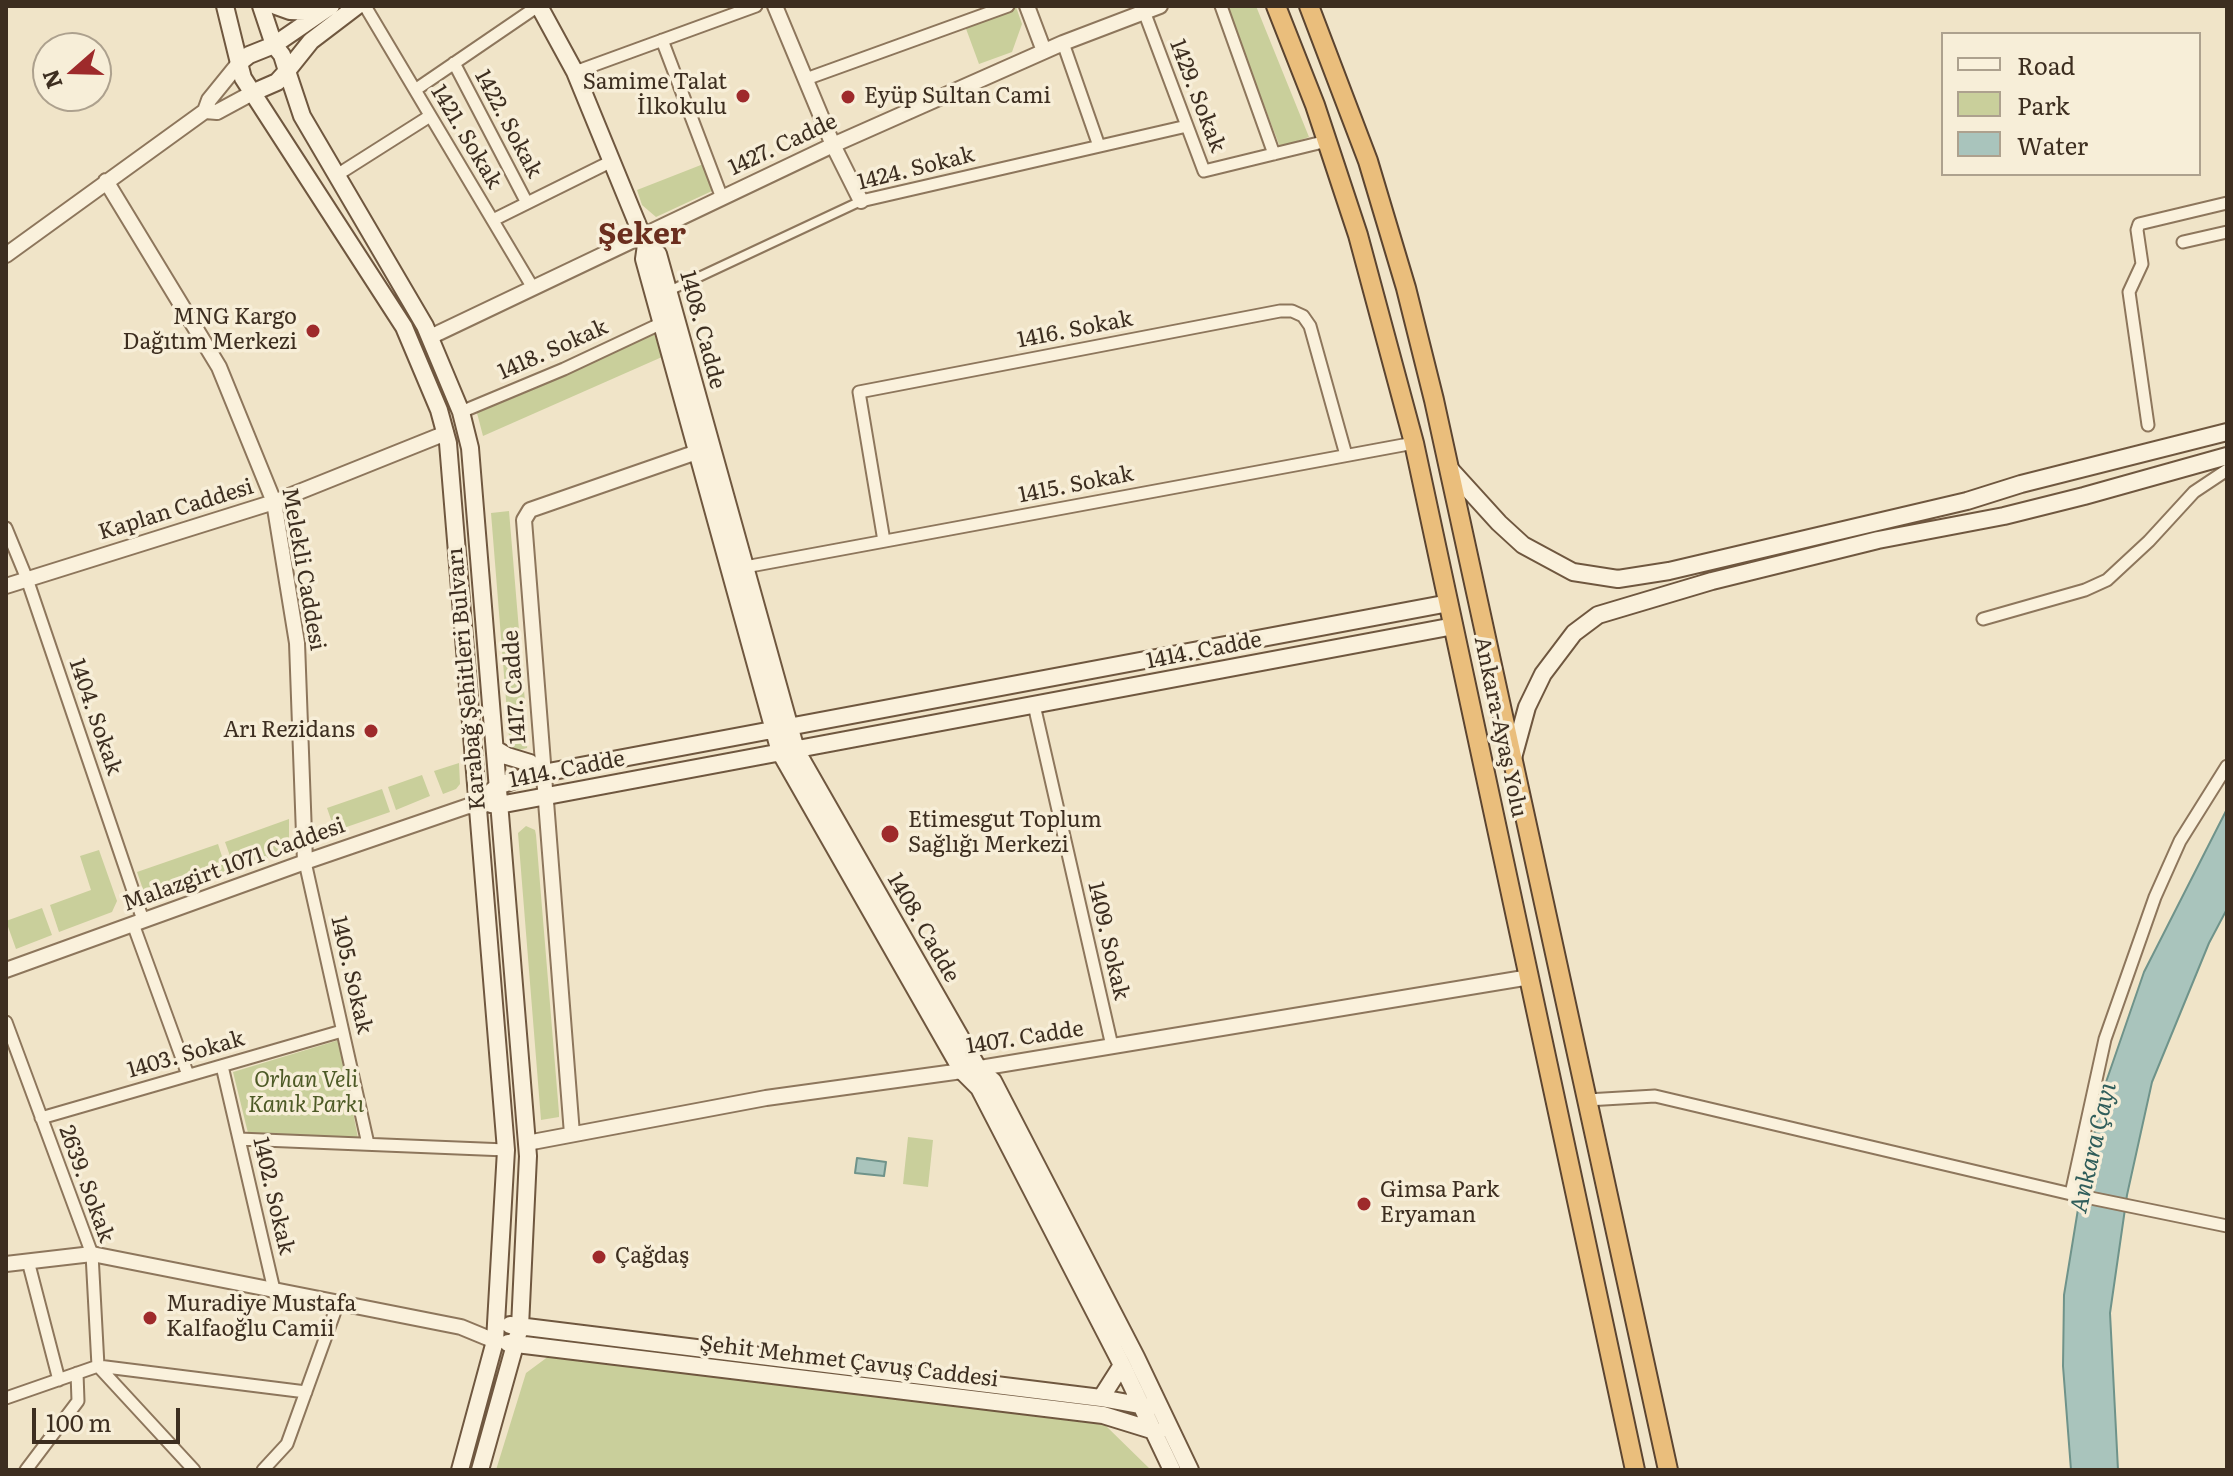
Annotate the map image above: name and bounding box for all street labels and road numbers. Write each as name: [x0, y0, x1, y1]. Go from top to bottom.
street label: 1429. Sokak: [1163, 36, 1231, 156]
street label: 1422. Sokak: [469, 65, 547, 183]
street label: 1421. Sokak: [425, 80, 507, 194]
street label: 1427. Cadde: [725, 108, 841, 182]
street label: 1424. Sokak: [855, 142, 977, 196]
street label: 1408. Cadde: [674, 268, 730, 392]
street label: 1416. Sokak: [1015, 306, 1135, 354]
street label: 1418. Sokak: [494, 314, 612, 386]
street label: 1415. Sokak: [1016, 461, 1136, 509]
street label: Kaplan Caddesi: [95, 474, 257, 546]
street label: Melekli Caddesi: [276, 485, 330, 653]
street label: Karabağ Şehitleri Bulvarı: [442, 547, 492, 811]
street label: 1414. Cadde: [1144, 627, 1264, 675]
street label: 1417. Cadde: [498, 629, 532, 745]
street label: Ankara-Ayaş Yolu: [1468, 634, 1532, 820]
street label: 1404. Sokak: [63, 655, 127, 779]
street label: 1414. Cadde: [507, 746, 627, 794]
street label: Malazgirt 1071 Caddesi: [119, 812, 349, 918]
street label: 1408. Cadde: [881, 869, 965, 987]
street label: 1409. Sokak: [1082, 879, 1134, 1003]
street label: 1405. Sokak: [325, 913, 377, 1037]
street label: 1407. Cadde: [964, 1016, 1086, 1060]
street label: 1403. Sokak: [124, 1026, 248, 1084]
street label: 2639. Sokak: [53, 1122, 119, 1246]
street label: 1402. Sokak: [247, 1135, 299, 1257]
street label: Şehit Mehmet Çavuş Caddesi: [698, 1331, 1000, 1393]

